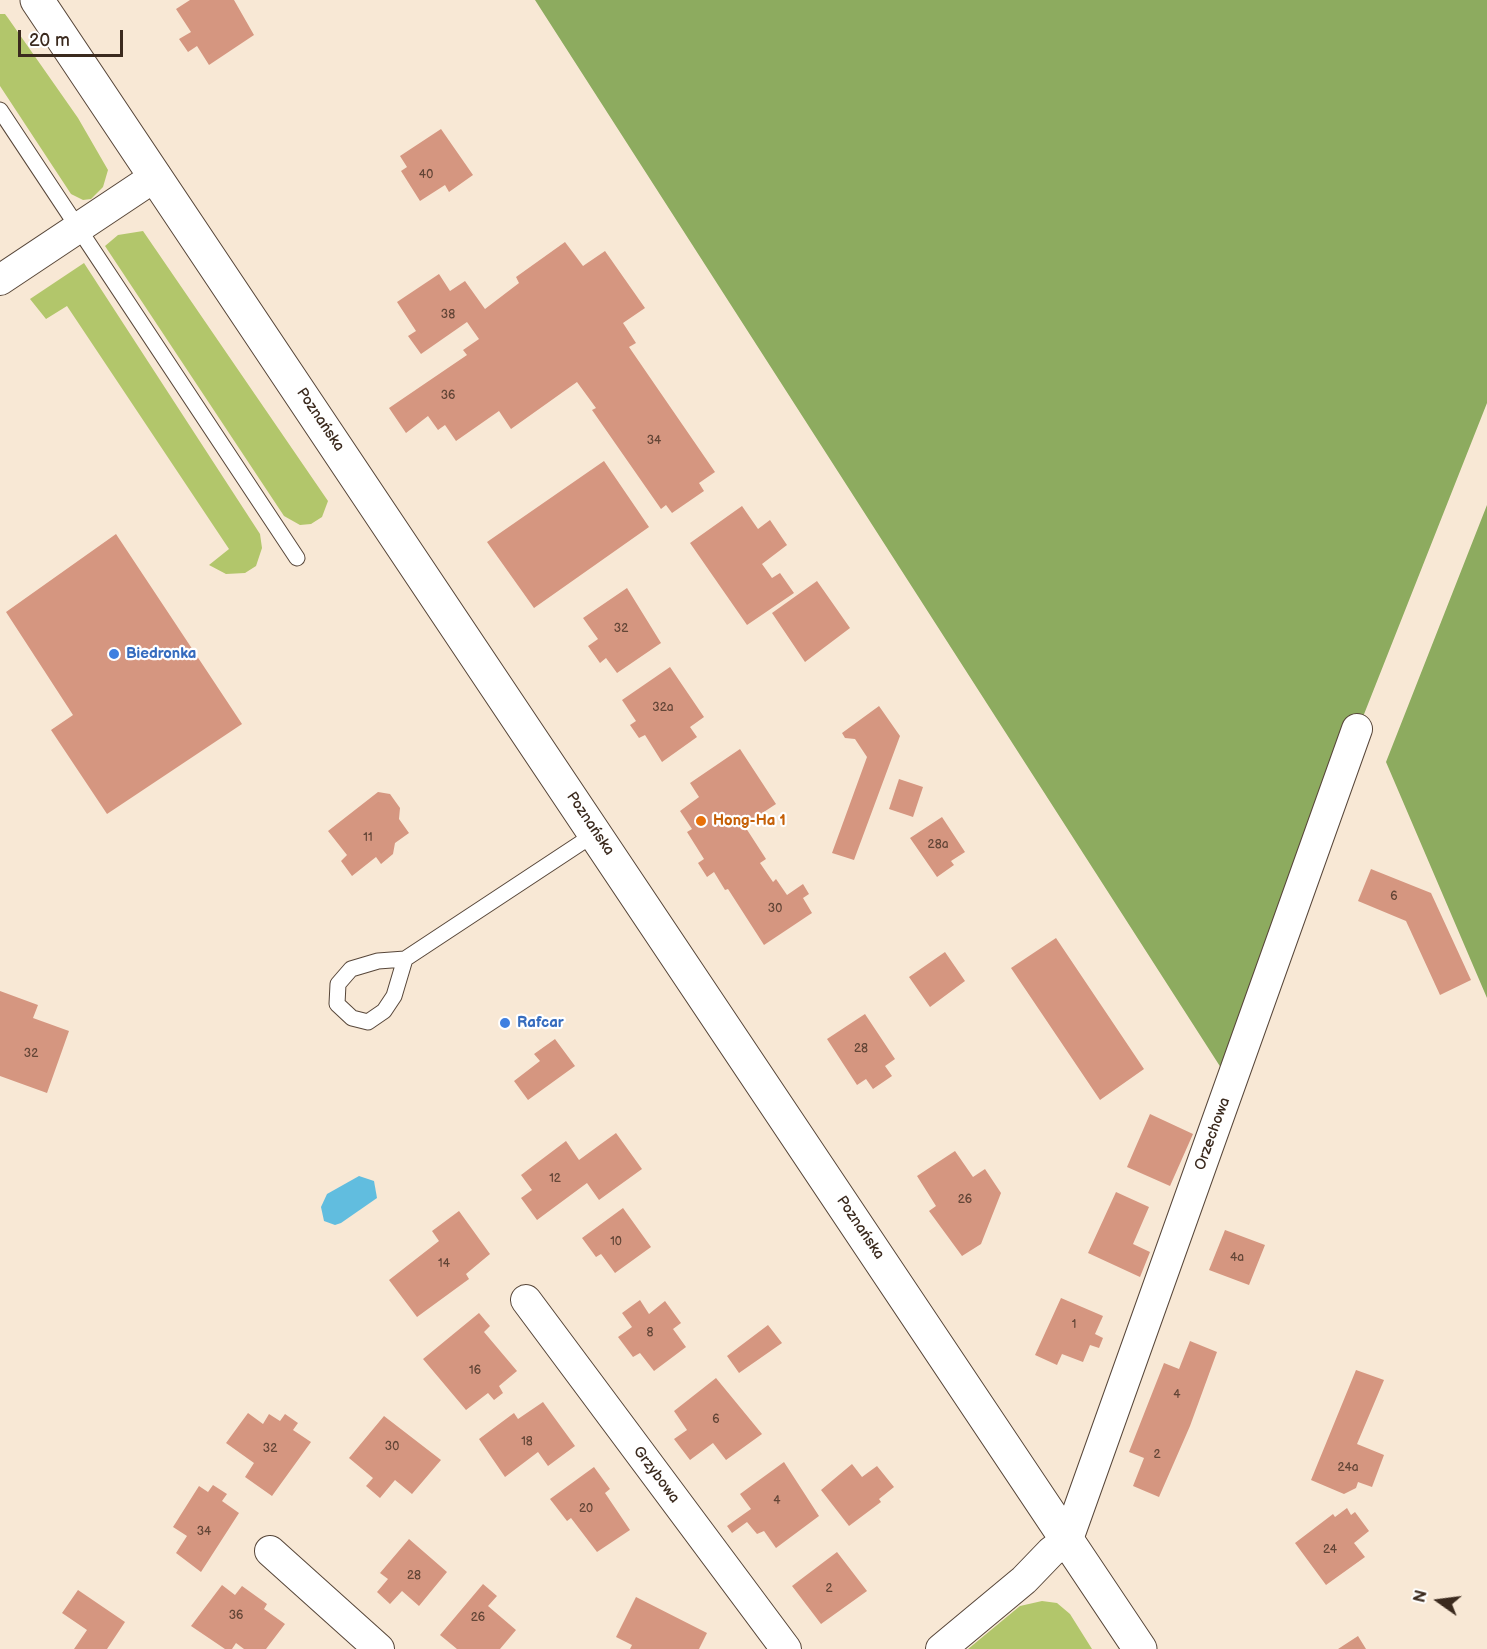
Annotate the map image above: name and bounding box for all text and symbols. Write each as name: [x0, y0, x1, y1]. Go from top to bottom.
scale bar: [21, 18, 126, 56]
text: 20 m: [29, 30, 70, 51]
house number: 40: [419, 168, 433, 182]
house number: 38: [441, 308, 455, 322]
street label: Poznańska: [292, 385, 348, 455]
house number: 36: [441, 389, 455, 403]
house number: 34: [647, 434, 661, 448]
house number: 32: [614, 622, 628, 636]
place label: Biedronka: [126, 645, 196, 663]
marker: Biedronka: [107, 647, 121, 661]
house number: 32a: [652, 701, 674, 715]
street label: Poznańska: [562, 789, 618, 859]
place label: Hong-Ha 1: [713, 812, 786, 830]
marker: Hong-Ha 1: [694, 814, 708, 828]
house number: 11: [363, 831, 373, 845]
house number: 28a: [928, 838, 948, 852]
house number: 6: [1390, 890, 1398, 904]
house number: 30: [768, 902, 782, 916]
place label: Rafcar: [517, 1014, 564, 1032]
marker: Rafcar: [498, 1016, 512, 1030]
house number: 28: [854, 1042, 868, 1056]
house number: 32: [24, 1047, 38, 1061]
street label: Orzechowa: [1192, 1095, 1234, 1173]
house number: 12: [549, 1172, 561, 1186]
street label: Poznańska: [832, 1193, 888, 1263]
house number: 26: [958, 1193, 972, 1207]
house number: 10: [610, 1235, 622, 1249]
house number: 4a: [1230, 1251, 1244, 1265]
house number: 14: [438, 1257, 450, 1271]
house number: 1: [1072, 1318, 1076, 1332]
house number: 8: [647, 1326, 653, 1340]
house number: 16: [469, 1364, 481, 1378]
house number: 4: [1173, 1388, 1181, 1402]
house number: 6: [712, 1413, 720, 1427]
house number: 18: [521, 1435, 533, 1449]
house number: 30: [385, 1440, 399, 1454]
house number: 32: [263, 1442, 277, 1456]
street label: Grzybowa: [629, 1443, 683, 1507]
house number: 2: [1153, 1448, 1161, 1462]
house number: 24a: [1337, 1461, 1359, 1475]
house number: 4: [773, 1494, 781, 1508]
house number: 20: [579, 1502, 593, 1516]
house number: 34: [197, 1525, 211, 1539]
house number: 24: [1323, 1543, 1337, 1557]
house number: 28: [407, 1569, 421, 1583]
north arrow: [1409, 1571, 1469, 1631]
house number: 2: [825, 1582, 833, 1596]
text: N: [1410, 1588, 1432, 1605]
house number: 36: [229, 1609, 243, 1623]
house number: 26: [471, 1611, 485, 1625]

